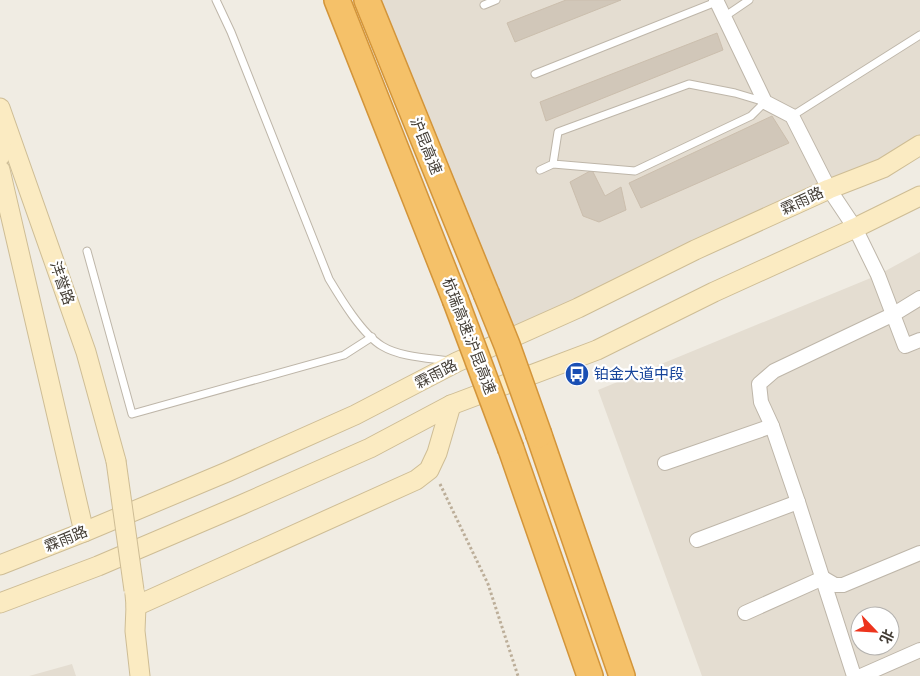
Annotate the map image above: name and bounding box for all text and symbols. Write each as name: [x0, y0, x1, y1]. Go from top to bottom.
street label: 沪昆高速: [405, 114, 447, 178]
street label: 霖雨路: [777, 182, 827, 220]
street label: 沣誉路: [45, 258, 79, 308]
street label: 杭瑞高速;沪昆高速: [438, 275, 500, 397]
street label: 霖雨路: [411, 355, 461, 393]
bus stop icon: 铂金大道中段: [564, 361, 590, 387]
place label: 铂金大道中段: [594, 364, 684, 384]
street label: 霖雨路: [41, 521, 91, 557]
north arrow: [850, 606, 900, 656]
text: 北: [875, 626, 898, 647]

